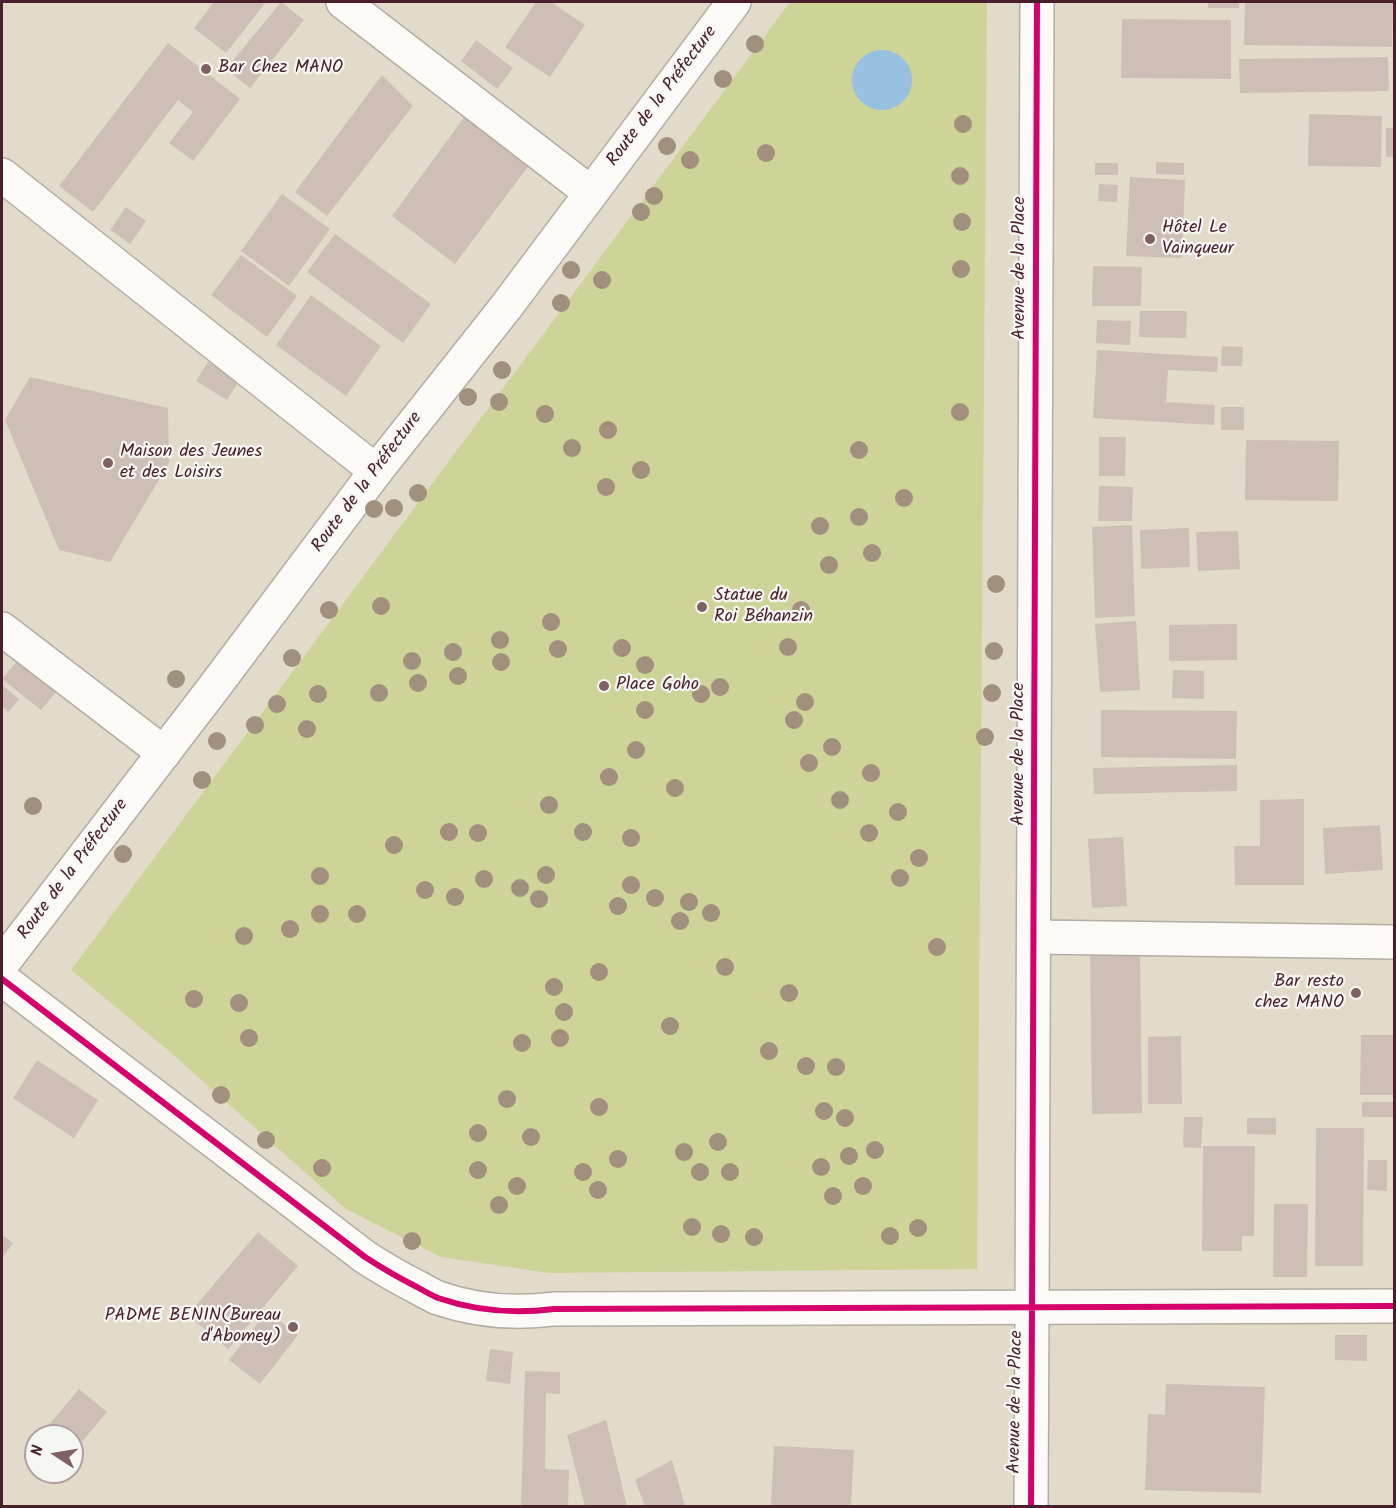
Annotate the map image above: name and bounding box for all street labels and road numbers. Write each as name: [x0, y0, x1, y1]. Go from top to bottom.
street label: Route de la Préfecture: [603, 23, 723, 171]
street label: Avenue de la Place: [1010, 196, 1032, 340]
street label: Route de la Préfecture: [308, 409, 428, 557]
street label: Avenue de la Place: [1009, 682, 1031, 826]
street label: Route de la Préfecture: [14, 796, 134, 944]
street label: Avenue de la Place: [1005, 1330, 1029, 1474]

